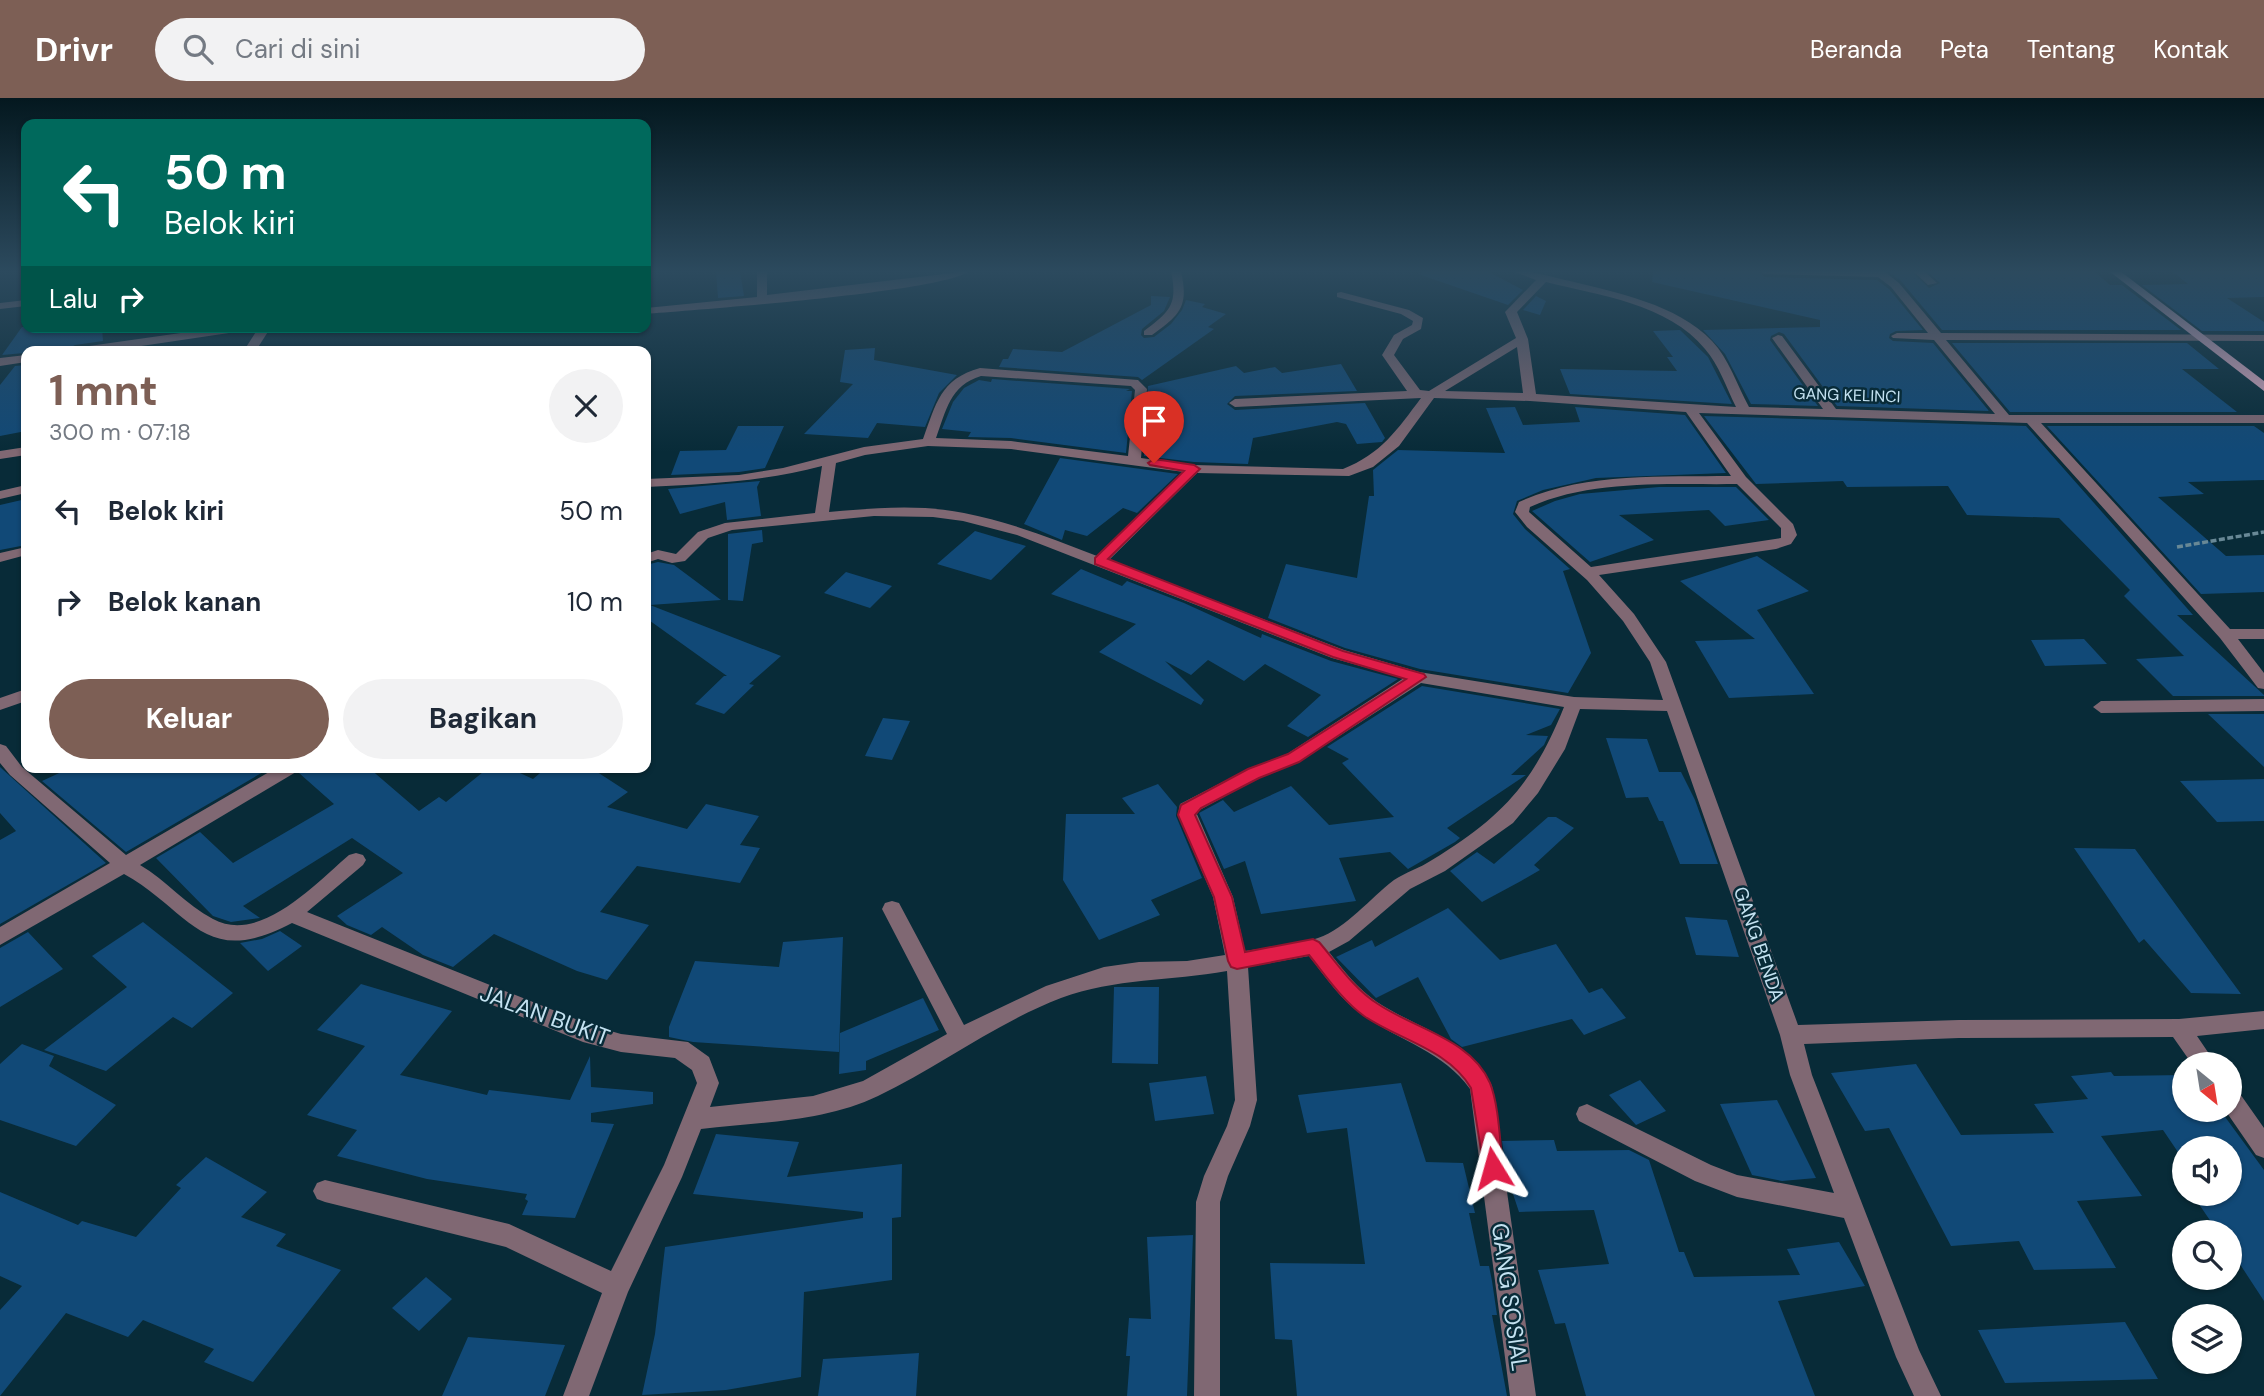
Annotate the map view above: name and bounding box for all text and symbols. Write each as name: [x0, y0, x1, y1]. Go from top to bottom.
search box: [155, 18, 645, 81]
text: Drivr: [35, 28, 113, 71]
icon: search: [179, 30, 217, 68]
text: Cari di sini: [235, 32, 361, 66]
text: Beranda: [1810, 34, 1902, 65]
text: Peta: [1940, 34, 1989, 65]
text: Tentang: [2027, 34, 2115, 65]
text: Kontak: [2153, 34, 2229, 65]
text: 50 m: [164, 140, 287, 204]
icon: left: [49, 147, 140, 238]
text: Belok kiri: [164, 202, 296, 244]
icon: right: [112, 280, 150, 318]
text: Lalu: [49, 282, 98, 316]
text: 1 mnt: [49, 363, 158, 418]
button: close: [549, 369, 623, 443]
street label: GANG KELINCI: [1793, 383, 1901, 407]
pin: [1124, 391, 1184, 463]
icon: arrive: [1135, 402, 1173, 440]
text: 300 m · 07:18: [49, 417, 191, 447]
icon: left: [49, 492, 87, 530]
text: Belok kiri: [108, 494, 224, 528]
text: 50 m: [559, 494, 623, 528]
icon: right: [49, 583, 87, 621]
text: Belok kanan: [108, 585, 261, 619]
text: 10 m: [567, 585, 623, 619]
button: Keluar: [49, 679, 329, 759]
button: Bagikan: [343, 679, 623, 759]
street label: GANG BENDA: [1728, 883, 1790, 1005]
street label: JALAN BUKIT: [476, 978, 614, 1052]
north arrow: [2172, 1052, 2242, 1122]
map controls: [2172, 1052, 2242, 1374]
position arrow: [1456, 1131, 1530, 1205]
button: sound: [2172, 1136, 2242, 1206]
button: search: [2172, 1220, 2242, 1290]
street label: GANG SOSIAL: [1485, 1221, 1535, 1373]
button: layers: [2172, 1304, 2242, 1374]

